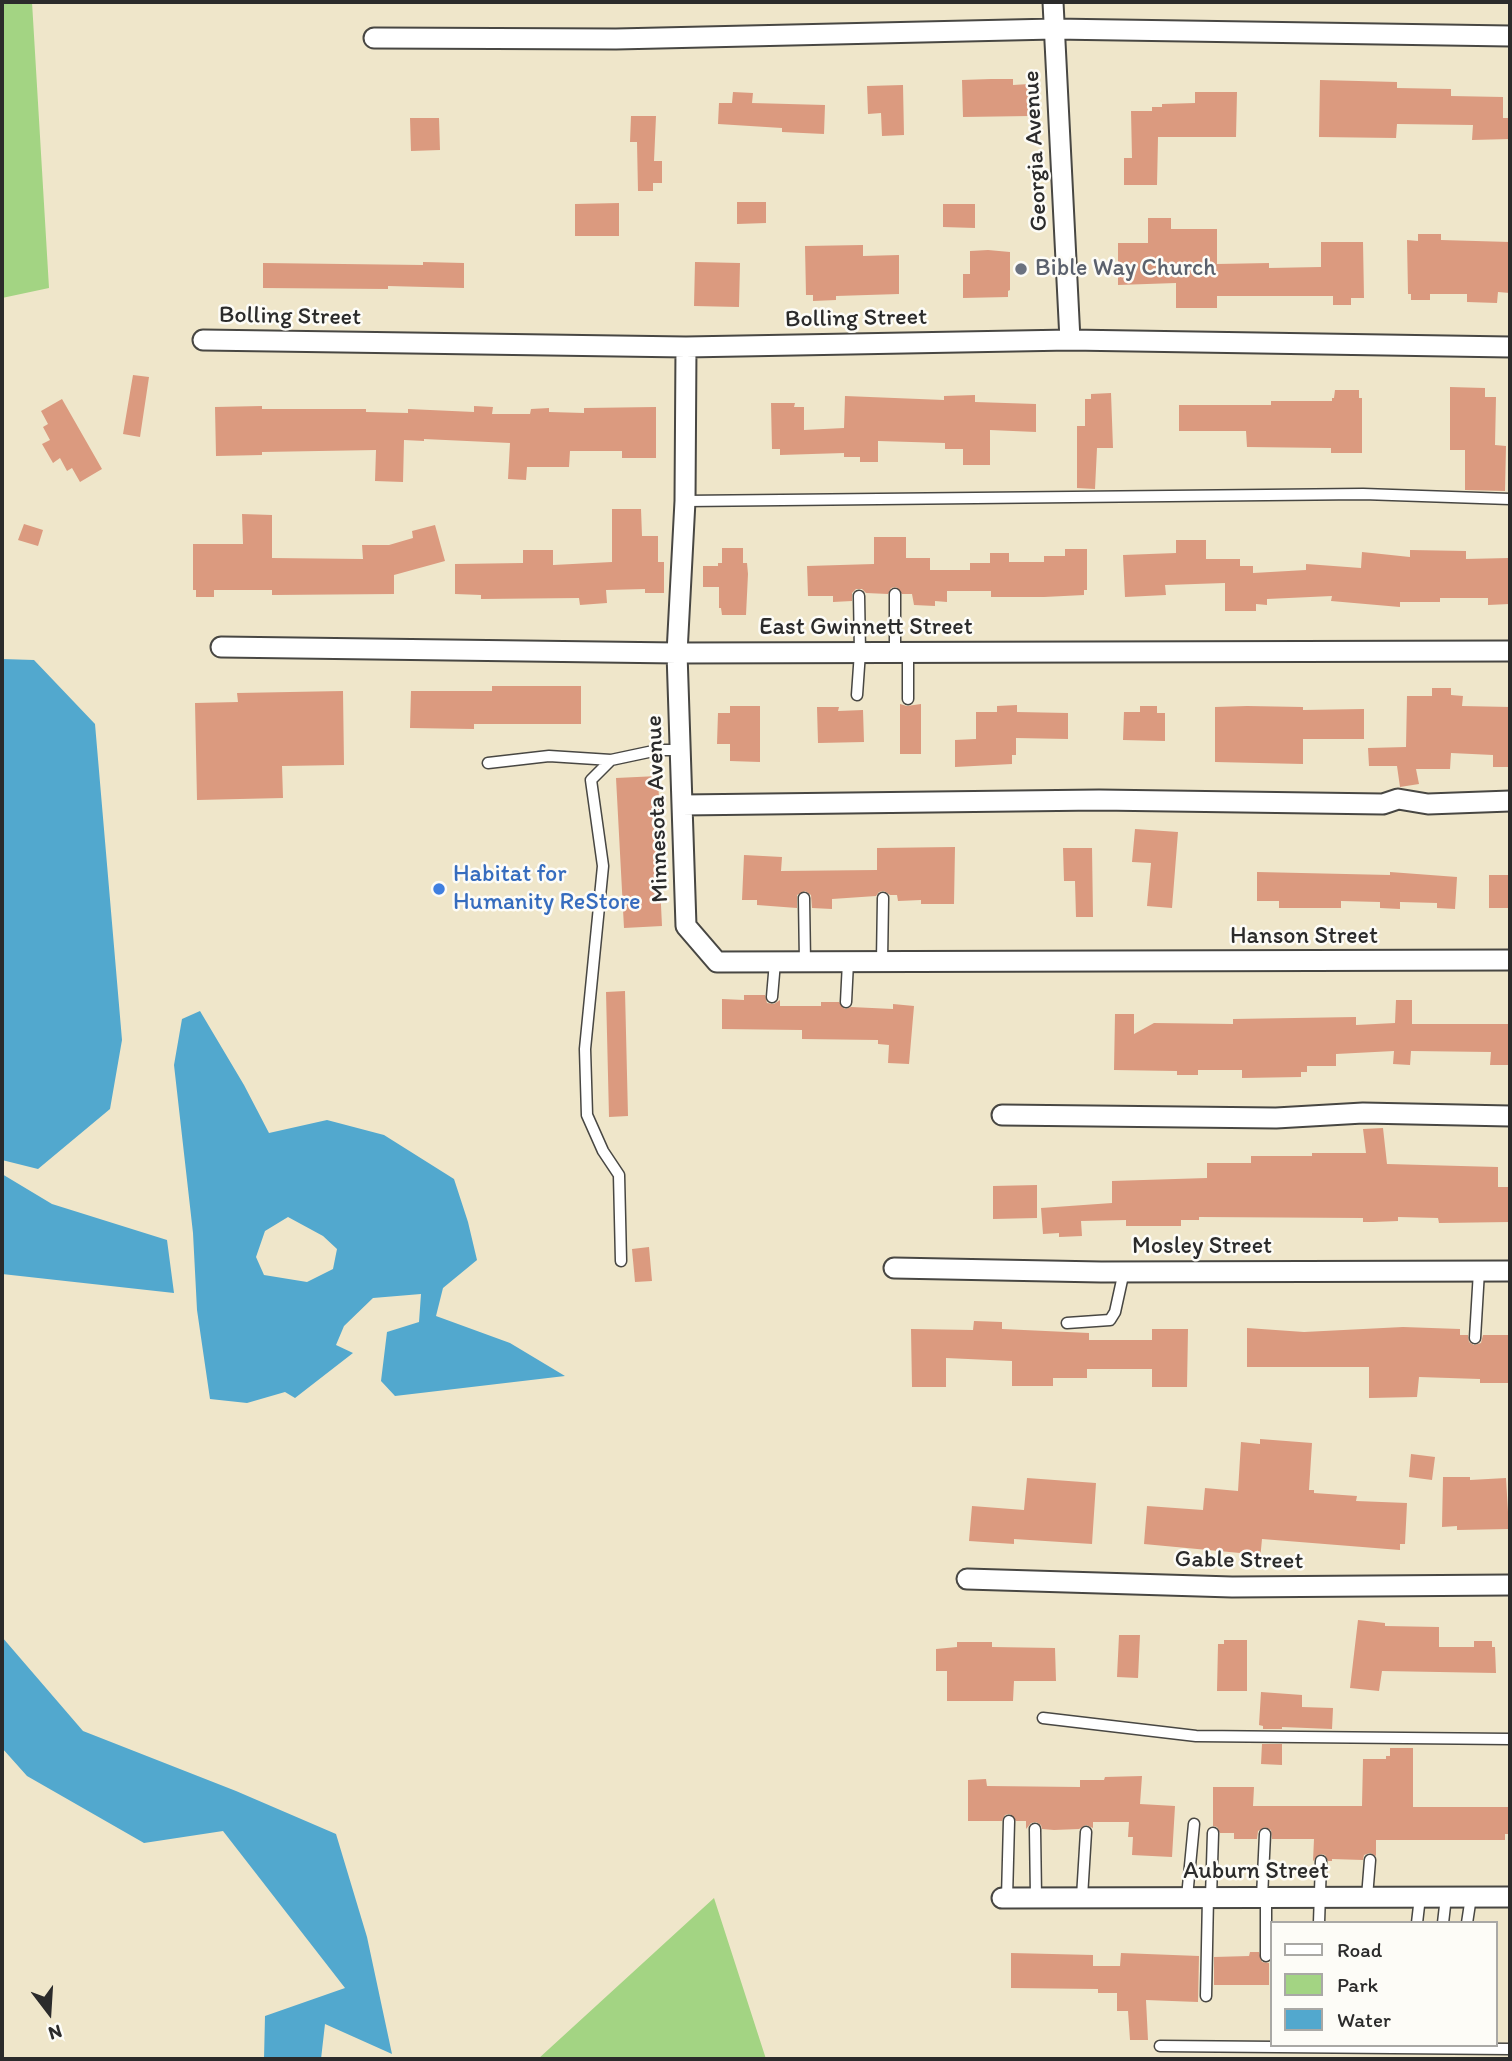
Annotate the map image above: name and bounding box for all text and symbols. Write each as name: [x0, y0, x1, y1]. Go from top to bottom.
street label: Georgia Avenue: [1017, 70, 1055, 232]
place label: Bible Way Church: [1035, 255, 1216, 283]
marker: Bible Way Church: [1013, 261, 1029, 277]
street label: Bolling Street: [219, 301, 361, 333]
street label: Bolling Street: [785, 303, 927, 335]
street label: East Gwinnett Street: [759, 614, 973, 642]
street label: Minnesota Avenue: [640, 715, 676, 903]
place label: Habitat for Humanity ReStore: [453, 861, 641, 917]
marker: Habitat for Humanity ReStore: [431, 881, 447, 897]
street label: Hanson Street: [1230, 923, 1378, 951]
street label: Mosley Street: [1132, 1233, 1272, 1261]
street label: Gable Street: [1174, 1545, 1304, 1577]
street label: Auburn Street: [1183, 1858, 1329, 1886]
legend: [1270, 1921, 1498, 2047]
text: Road: [1337, 1937, 1382, 1962]
text: Park: [1337, 1972, 1378, 1997]
north arrow: [14, 1977, 84, 2047]
text: Water: [1337, 2007, 1391, 2032]
text: N: [46, 2020, 65, 2045]

